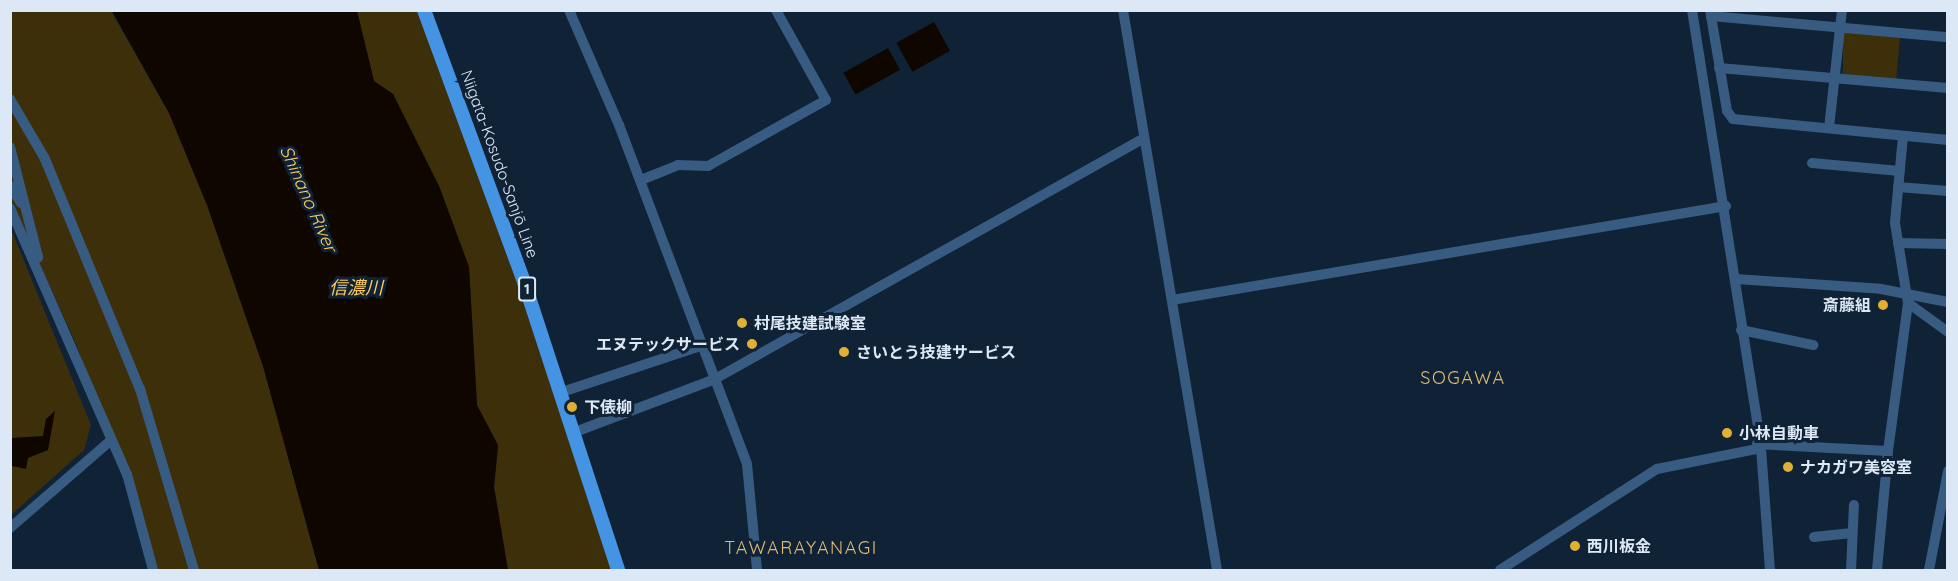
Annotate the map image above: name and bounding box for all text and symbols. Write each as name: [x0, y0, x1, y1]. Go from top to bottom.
street label: Niigata-Kosudo-Sanjō Line: [457, 68, 543, 260]
water label: Shinano River: [275, 142, 341, 256]
water label: 信濃川: [329, 277, 383, 299]
road number: 1: [518, 277, 536, 301]
place label: 斎藤組: [1823, 295, 1871, 315]
marker: 斎藤組: [1876, 298, 1890, 312]
place label: 村尾技建試験室: [754, 313, 866, 333]
marker: 村尾技建試験室: [735, 316, 749, 330]
place label: エヌテックサービス: [596, 334, 740, 354]
marker: エヌテックサービス: [745, 337, 759, 351]
place label: さいとう技建サービス: [856, 342, 1016, 362]
marker: さいとう技建サービス: [837, 345, 851, 359]
district label: SOGAWA: [1420, 367, 1506, 389]
place label: 下俵柳: [584, 397, 632, 417]
marker: 下俵柳: [565, 400, 579, 414]
place label: 小林自動車: [1739, 423, 1819, 443]
marker: 小林自動車: [1720, 426, 1734, 440]
place label: ナカガワ美容室: [1800, 457, 1912, 477]
marker: ナカガワ美容室: [1781, 460, 1795, 474]
place label: 西川板金: [1587, 536, 1651, 556]
district label: TAWARAYANAGI: [724, 537, 878, 559]
marker: 西川板金: [1568, 539, 1582, 553]

